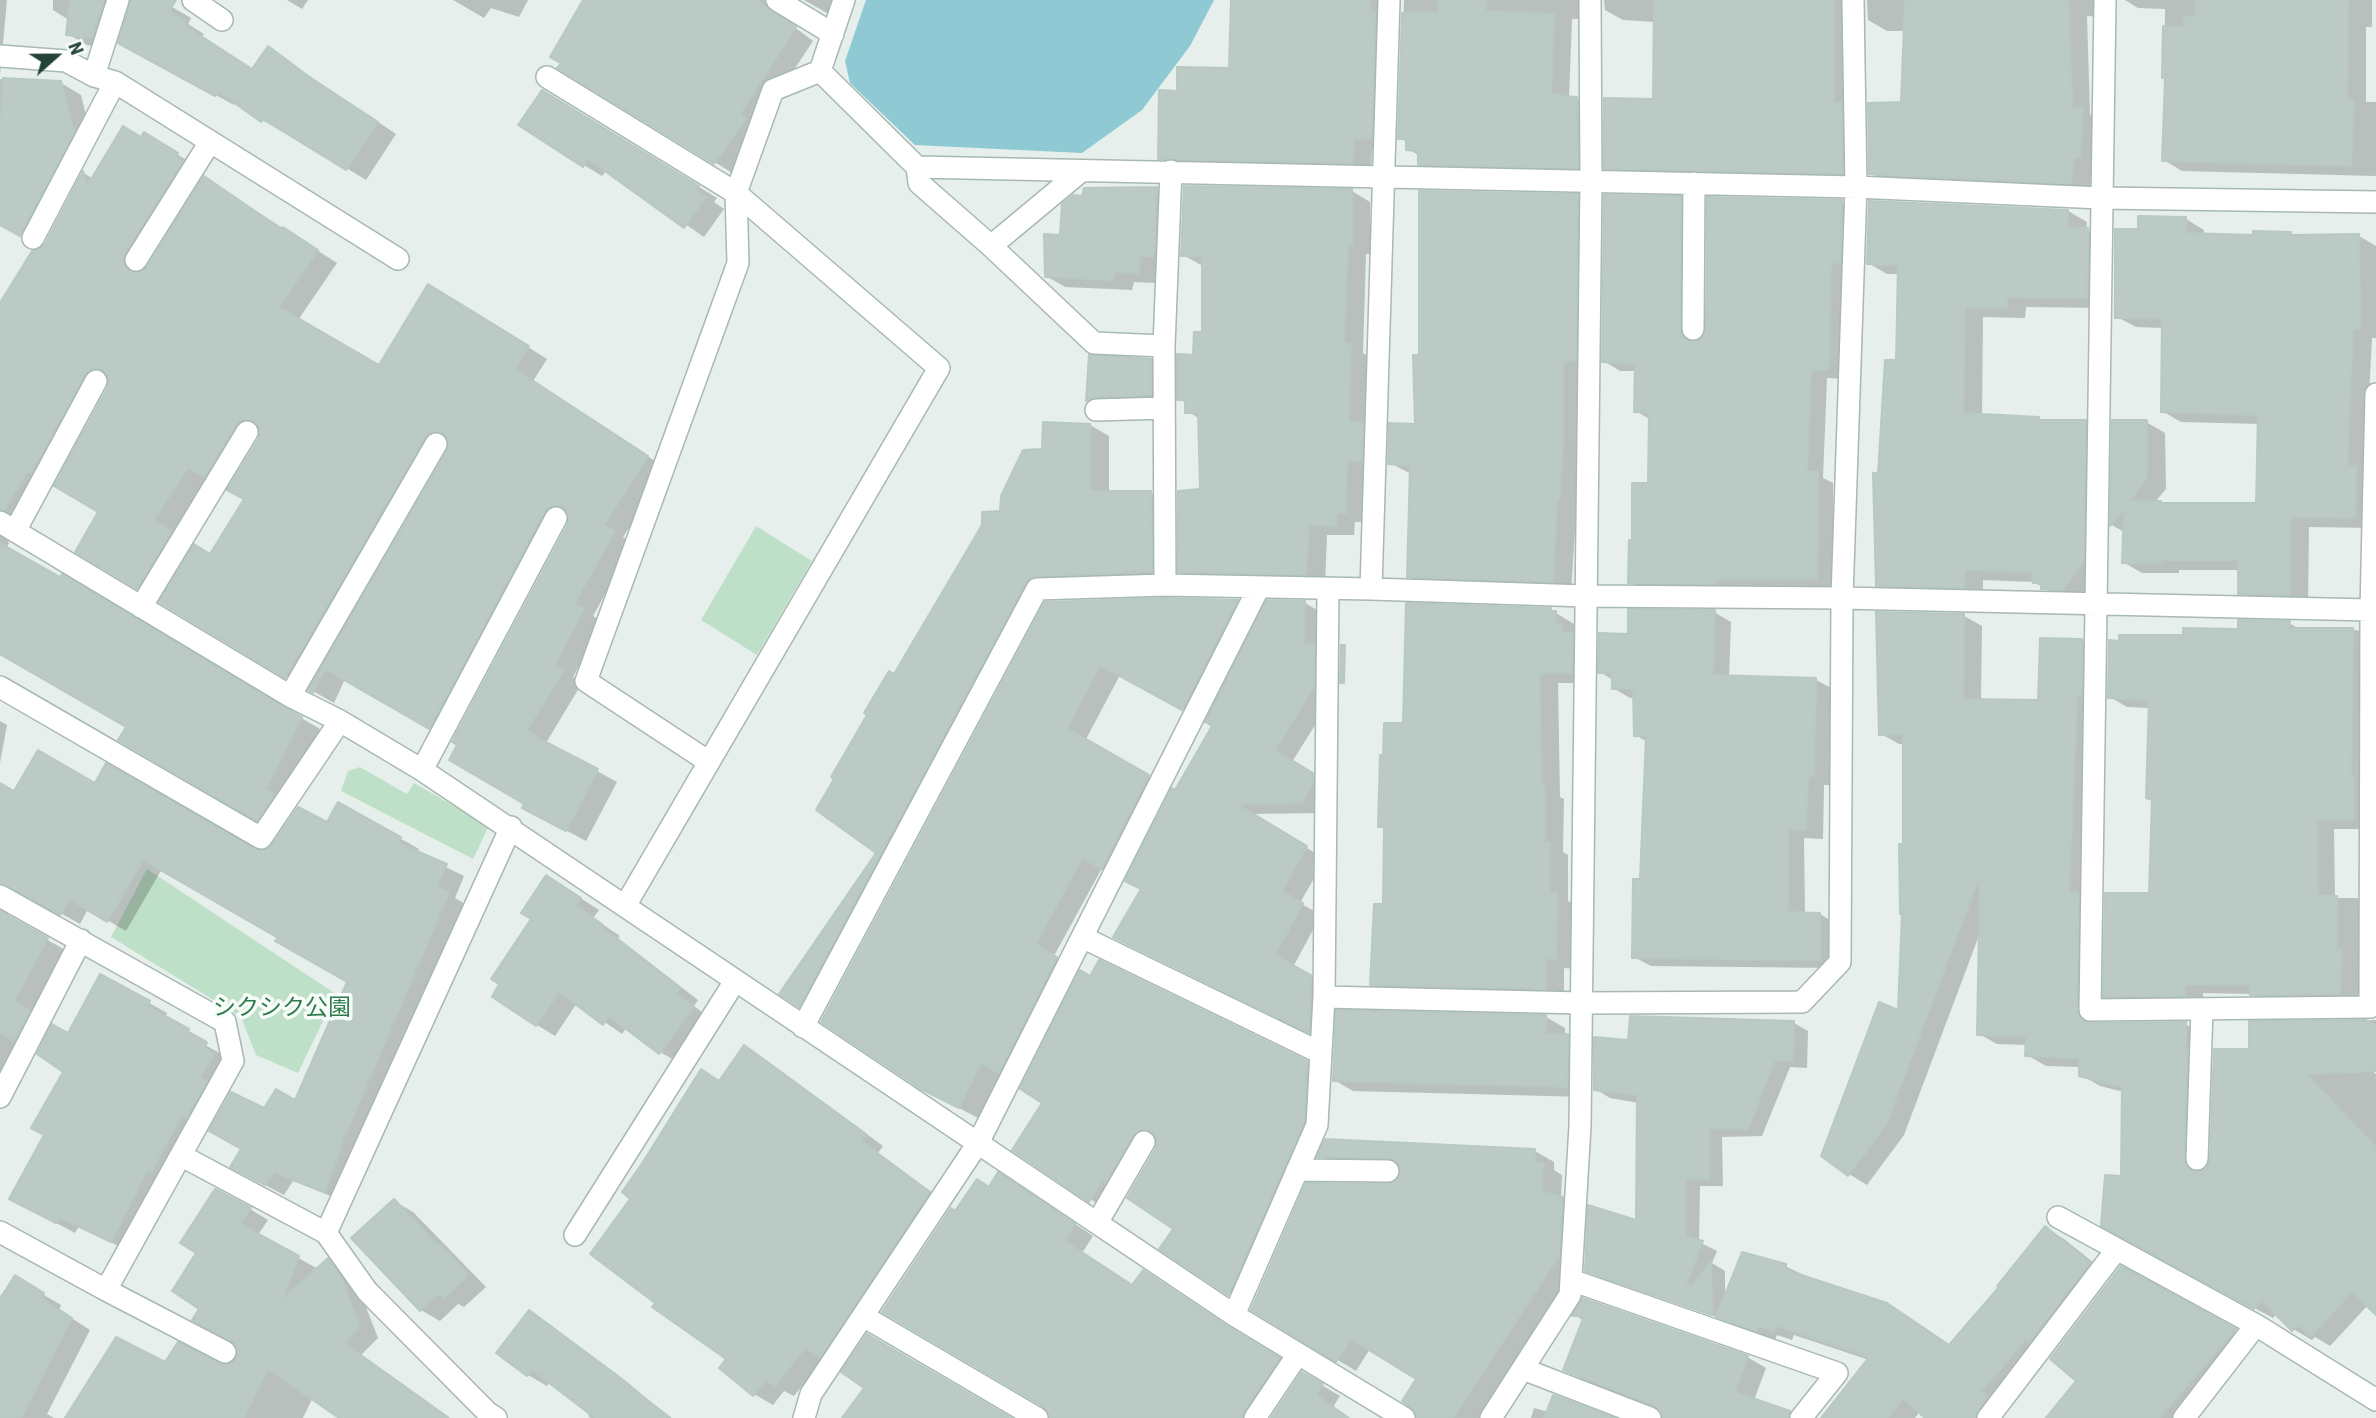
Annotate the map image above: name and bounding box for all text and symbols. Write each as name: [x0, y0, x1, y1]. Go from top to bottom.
north arrow: [21, 21, 91, 91]
text: N: [63, 39, 89, 58]
park label: シクシク公園: [213, 995, 351, 1023]

